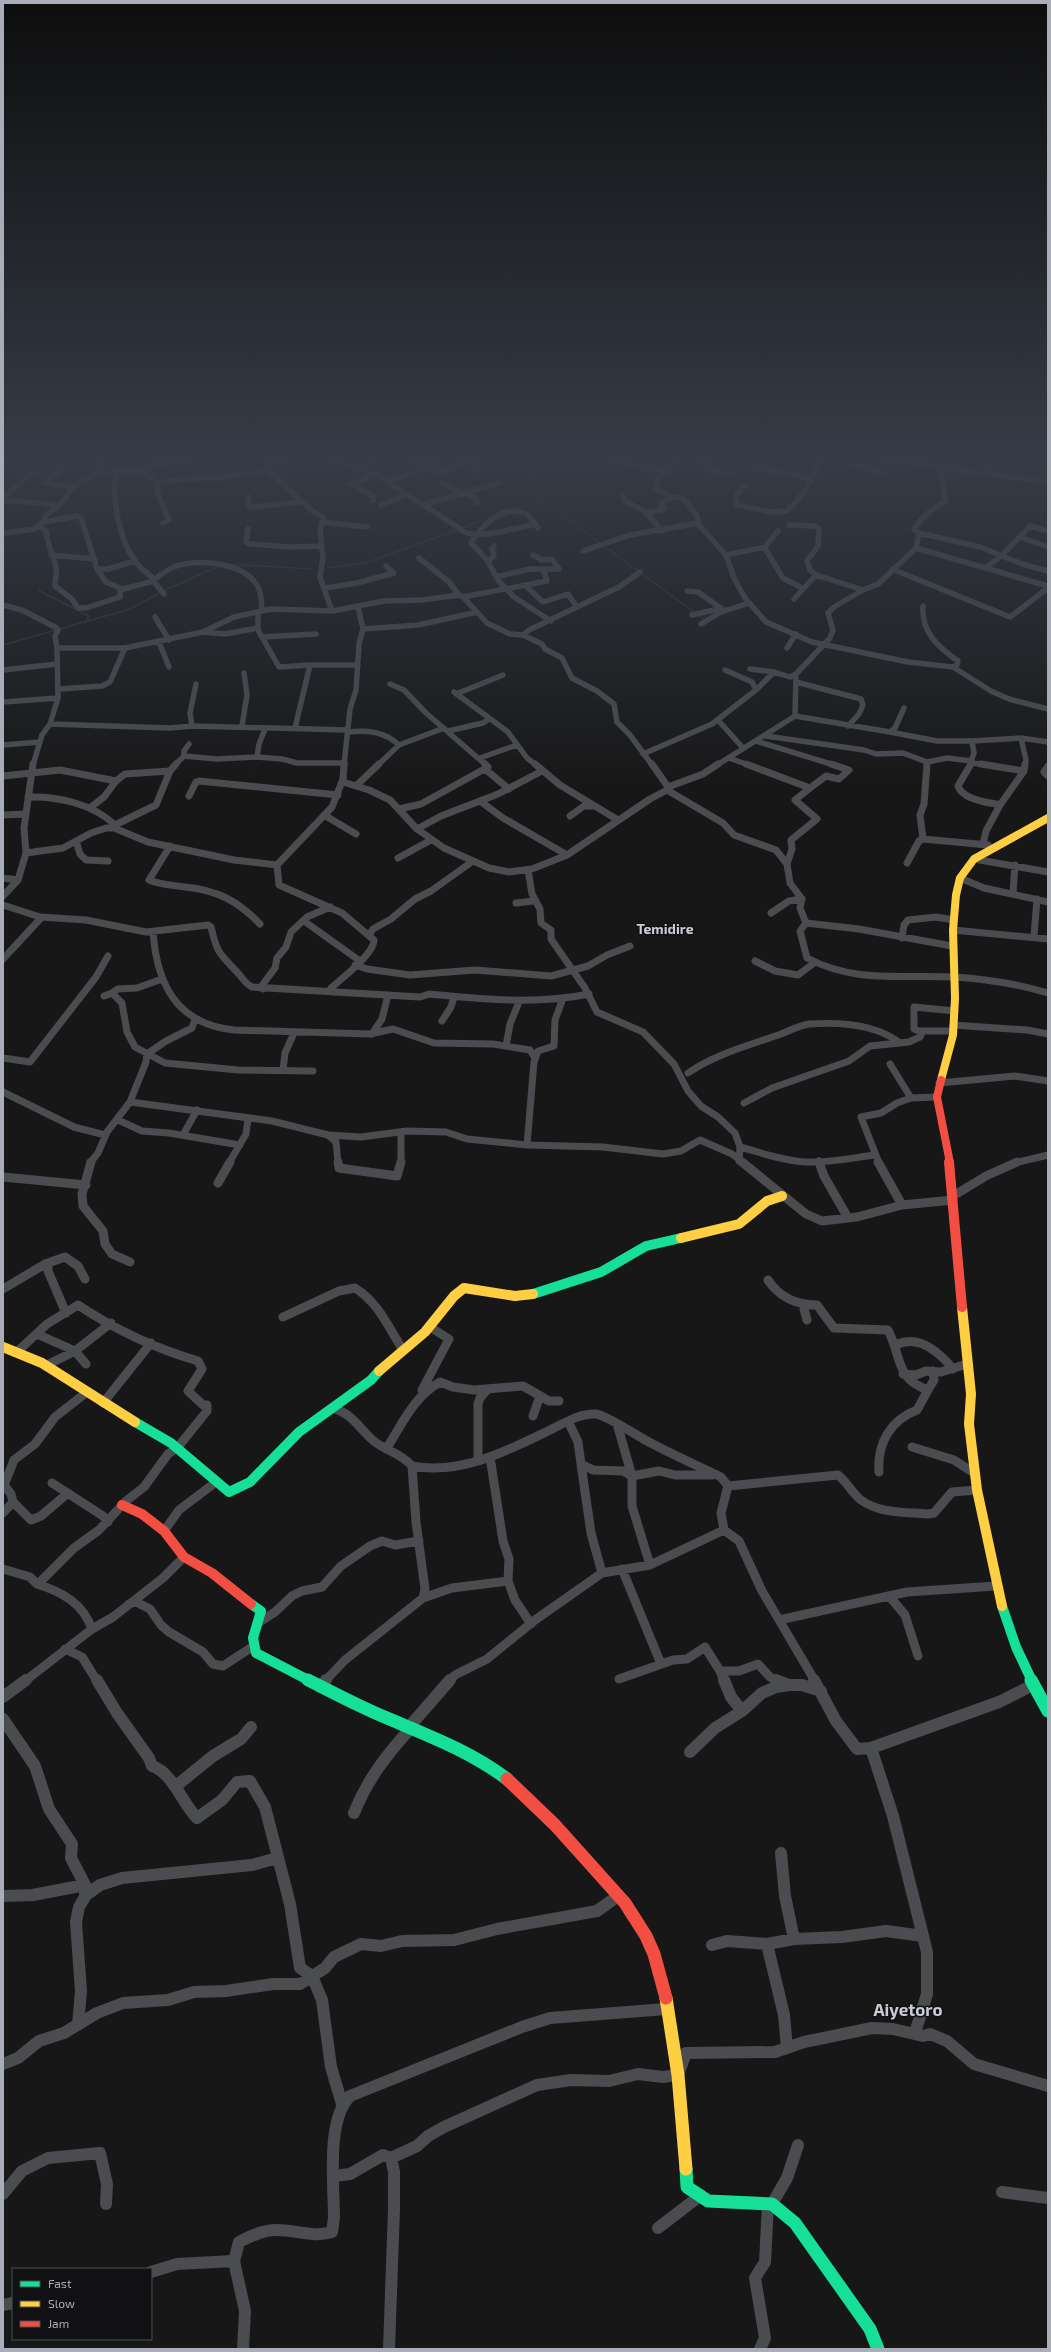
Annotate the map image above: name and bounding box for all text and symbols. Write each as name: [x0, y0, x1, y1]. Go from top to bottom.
district label: Temidire: [636, 920, 694, 937]
district label: Aiyetoro: [874, 1999, 943, 2020]
legend: [12, 2268, 152, 2340]
text: Fast: [48, 2276, 72, 2290]
text: Slow: [48, 2296, 75, 2310]
text: Jam: [48, 2316, 69, 2330]

